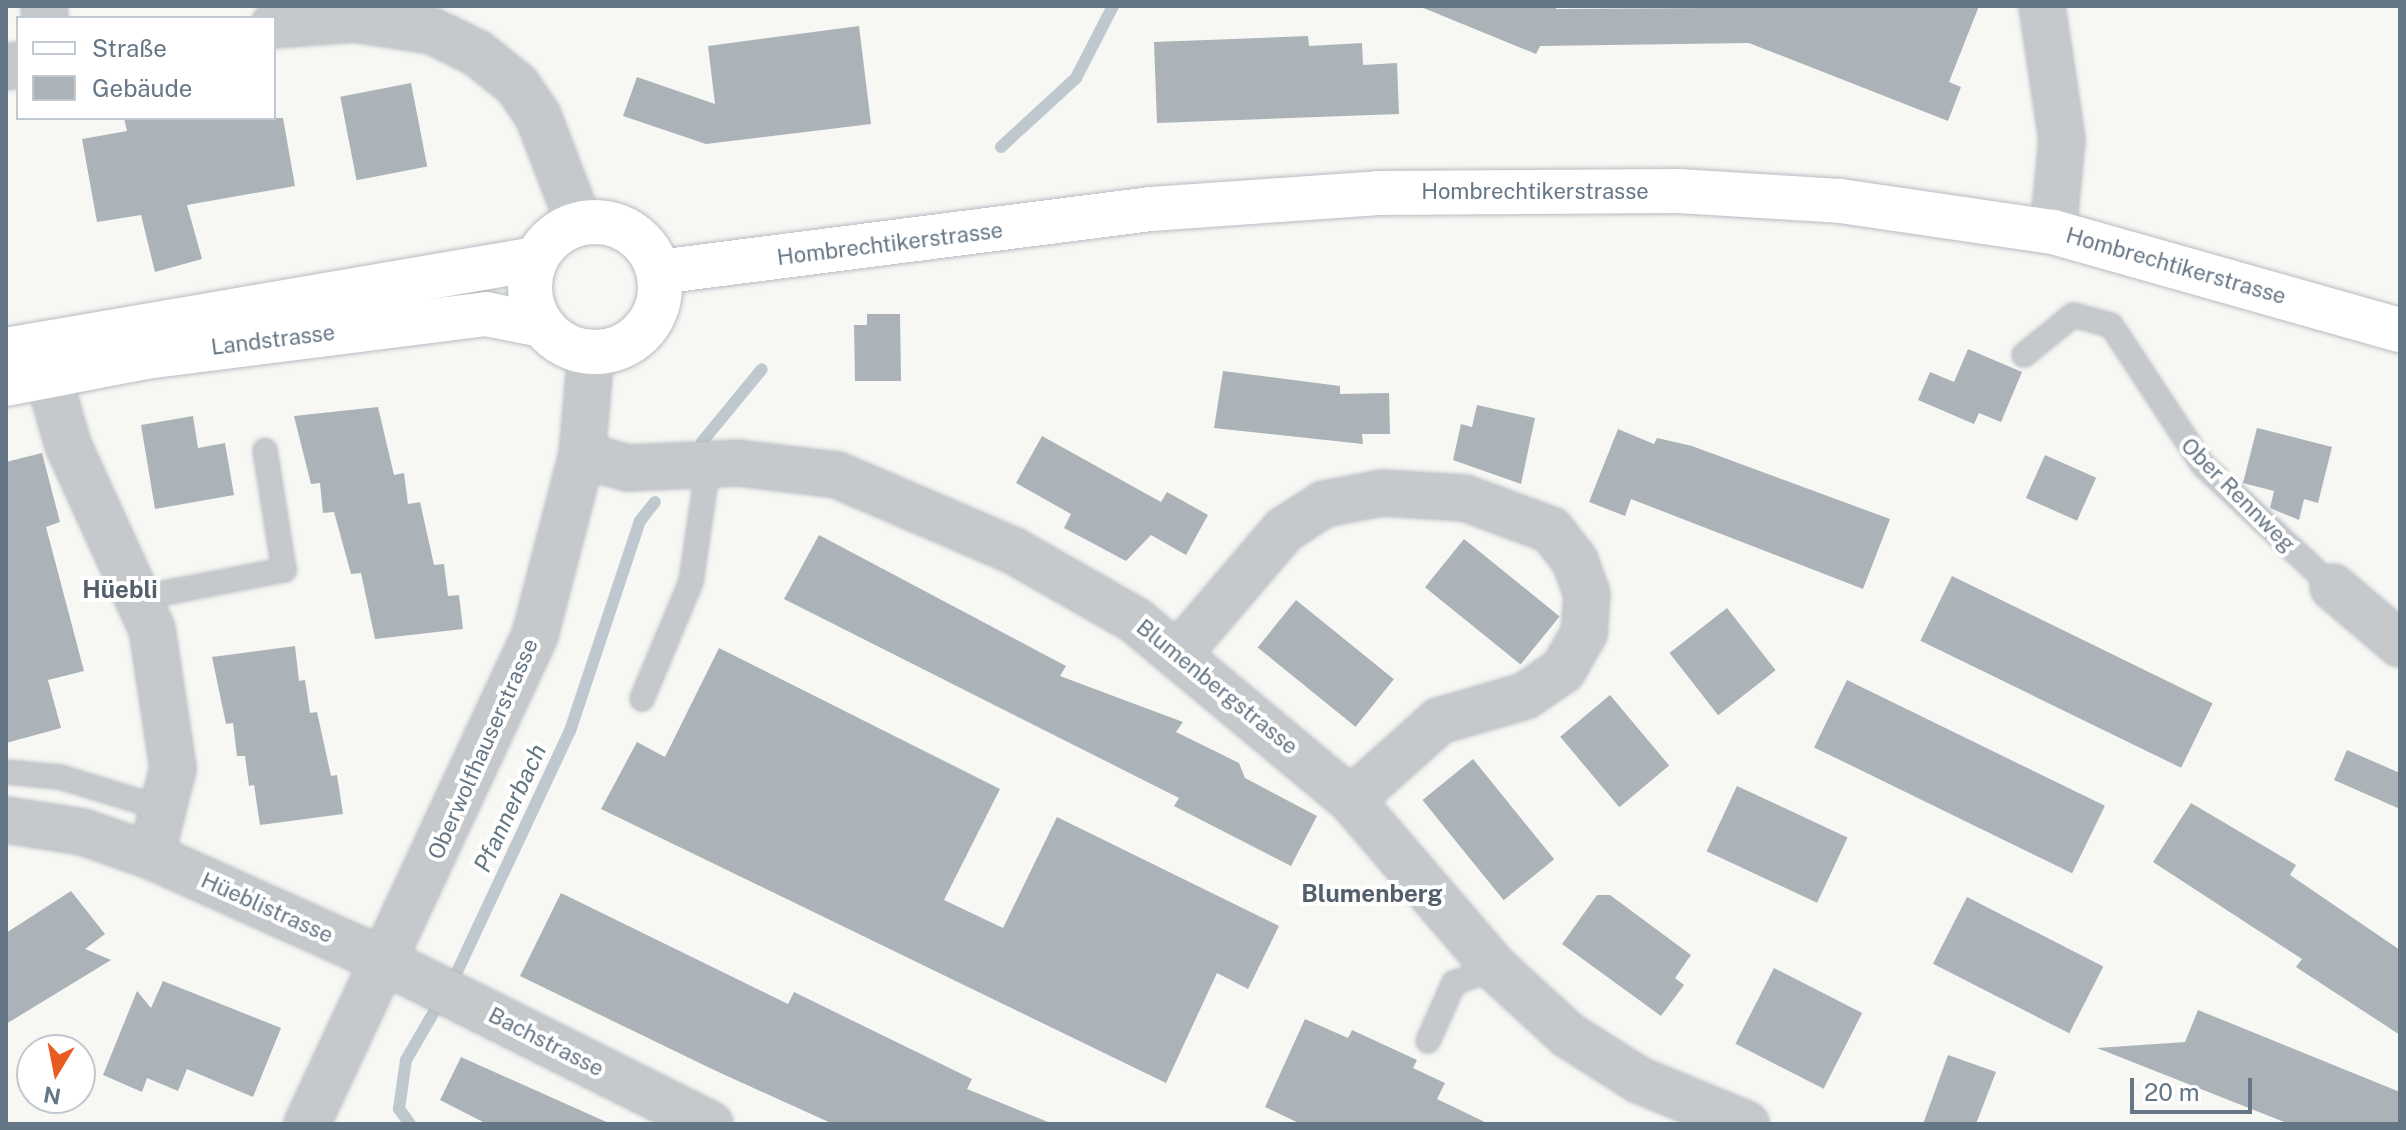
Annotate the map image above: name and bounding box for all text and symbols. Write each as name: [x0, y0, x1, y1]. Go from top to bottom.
legend: [16, 16, 276, 120]
text: Straße: [92, 34, 167, 62]
text: Gebäude: [92, 74, 192, 102]
street label: Hombrechtikerstrasse: [1421, 179, 1649, 205]
street label: Hombrechtikerstrasse: [775, 217, 1005, 271]
street label: Hombrechtikerstrasse: [2063, 222, 2289, 310]
street label: Landstrasse: [209, 319, 337, 361]
street label: Ober Rennweg: [2175, 432, 2301, 558]
district label: Hüebli: [82, 576, 158, 604]
street label: Blumenbergstrasse: [1131, 614, 1303, 760]
street label: Oberwolfhauserstrasse: [422, 635, 544, 863]
water label: Pfannerbach: [468, 739, 552, 877]
street label: Hüeblistrasse: [197, 867, 337, 949]
district label: Blumenberg: [1301, 880, 1443, 908]
street label: Bachstrasse: [484, 1002, 608, 1082]
north arrow: [16, 1034, 96, 1114]
scale bar: [2134, 1062, 2256, 1112]
text: 20 m: [2144, 1078, 2200, 1106]
text: N: [41, 1081, 63, 1110]

